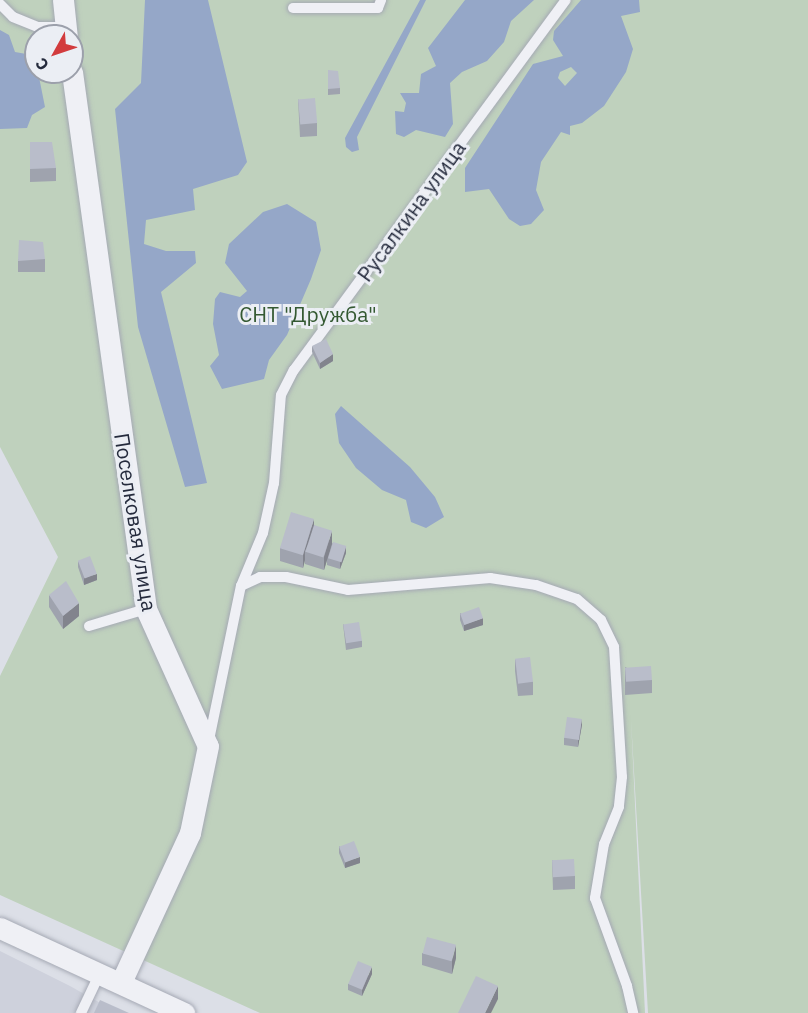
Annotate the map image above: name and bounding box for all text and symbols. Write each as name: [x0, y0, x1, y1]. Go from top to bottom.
north arrow: [24, 24, 84, 84]
text: С: [31, 54, 53, 75]
street label: Русалкина улица: [352, 136, 470, 286]
park label: СНТ "Дружба": [239, 301, 377, 327]
street label: Поселковая улица: [109, 431, 163, 613]

